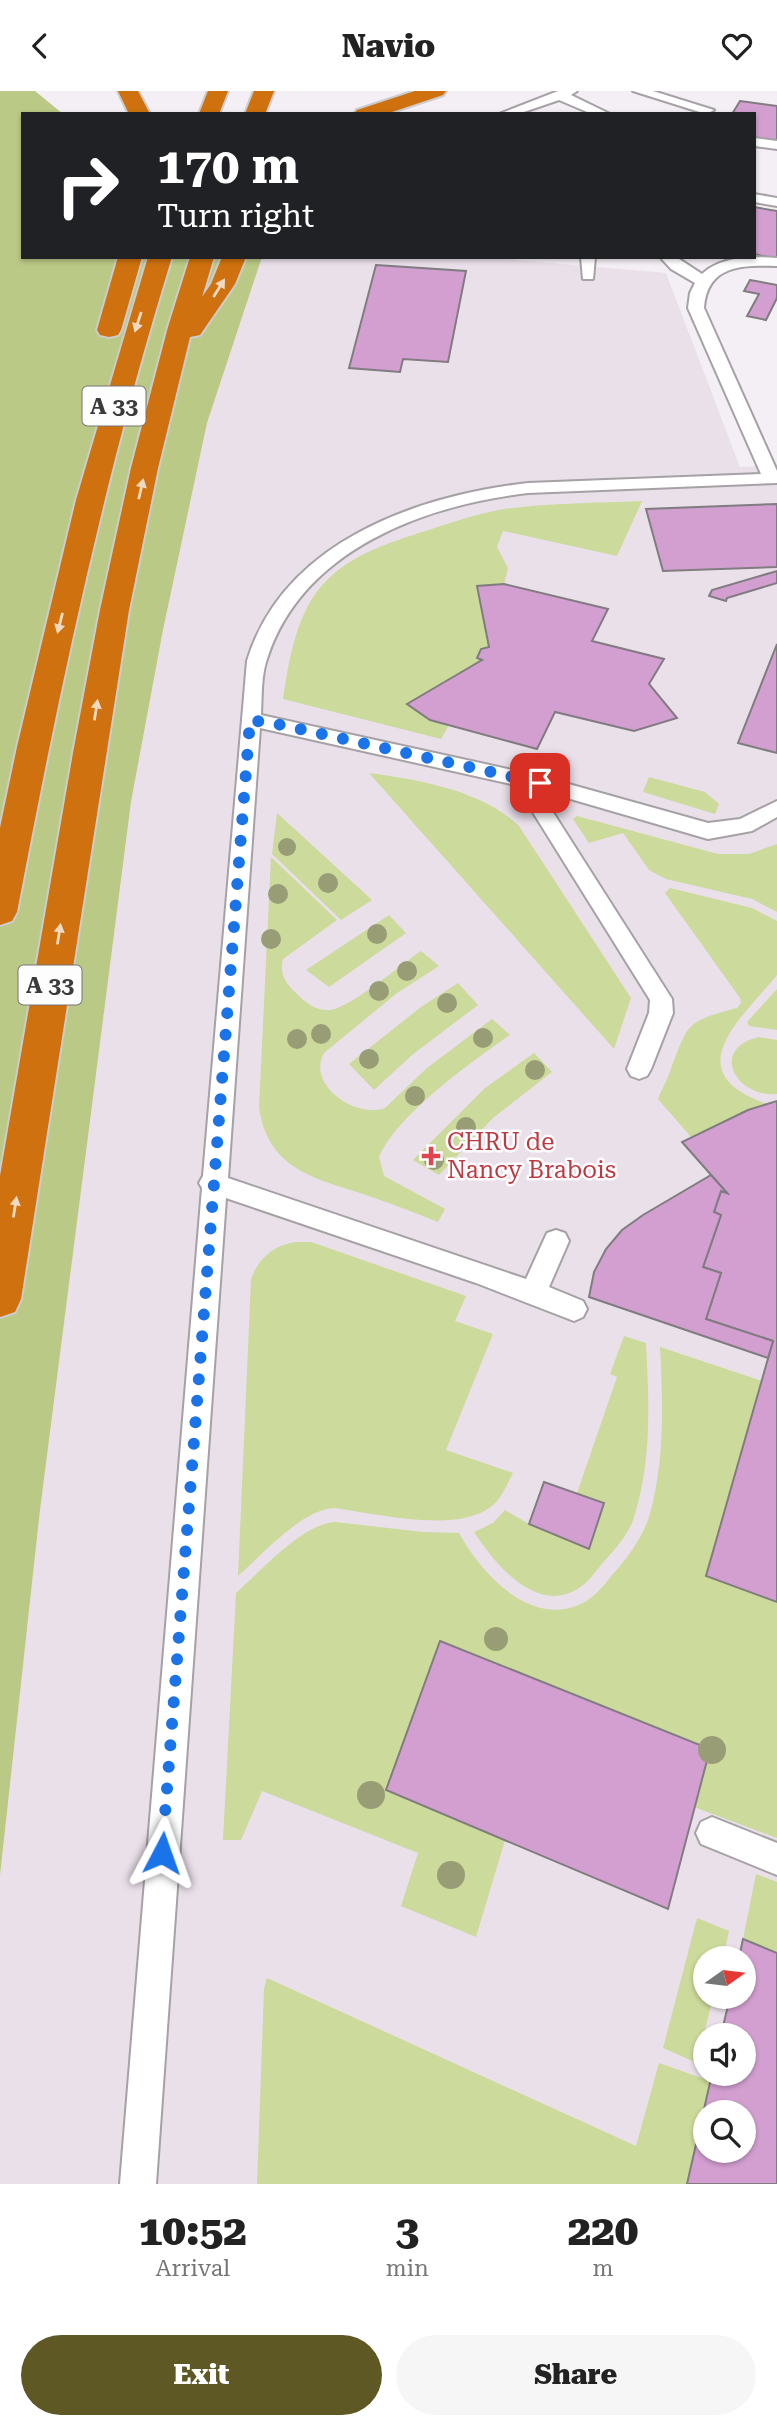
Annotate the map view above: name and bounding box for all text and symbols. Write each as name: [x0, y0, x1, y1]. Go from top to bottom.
icon: back: [21, 27, 59, 65]
text: Navio: [342, 27, 435, 65]
icon: heart: [718, 27, 756, 65]
text: 170 m: [157, 138, 299, 195]
icon: right: [42, 140, 133, 231]
text: Turn right: [157, 197, 314, 235]
one-way arrow: [213, 279, 226, 298]
one-way arrow: [132, 312, 143, 333]
road number: A 33: [82, 387, 146, 425]
one-way arrow: [136, 478, 147, 500]
one-way arrow: [54, 612, 65, 634]
one-way arrow: [91, 699, 102, 721]
pin: [510, 753, 570, 813]
icon: arrive: [521, 764, 559, 802]
one-way arrow: [54, 923, 65, 945]
road number: A 33: [19, 965, 82, 1005]
place label: CHRU de Nancy Brabois: [447, 1128, 616, 1184]
marker: CHRU de Nancy Brabois: [421, 1146, 441, 1166]
one-way arrow: [10, 1196, 21, 1218]
position arrow: [125, 1816, 199, 1890]
north arrow: [693, 1946, 756, 2009]
map controls: [693, 1946, 756, 2163]
button: sound: [693, 2023, 756, 2086]
button: search: [693, 2100, 756, 2163]
text: 10:52: [139, 2206, 247, 2255]
text: 3: [395, 2206, 419, 2255]
text: 220: [568, 2206, 638, 2255]
text: Arrival: [155, 2255, 230, 2282]
text: min: [386, 2255, 429, 2282]
text: m: [592, 2255, 613, 2282]
button: Exit: [21, 2335, 382, 2415]
button: Share: [396, 2335, 756, 2415]

